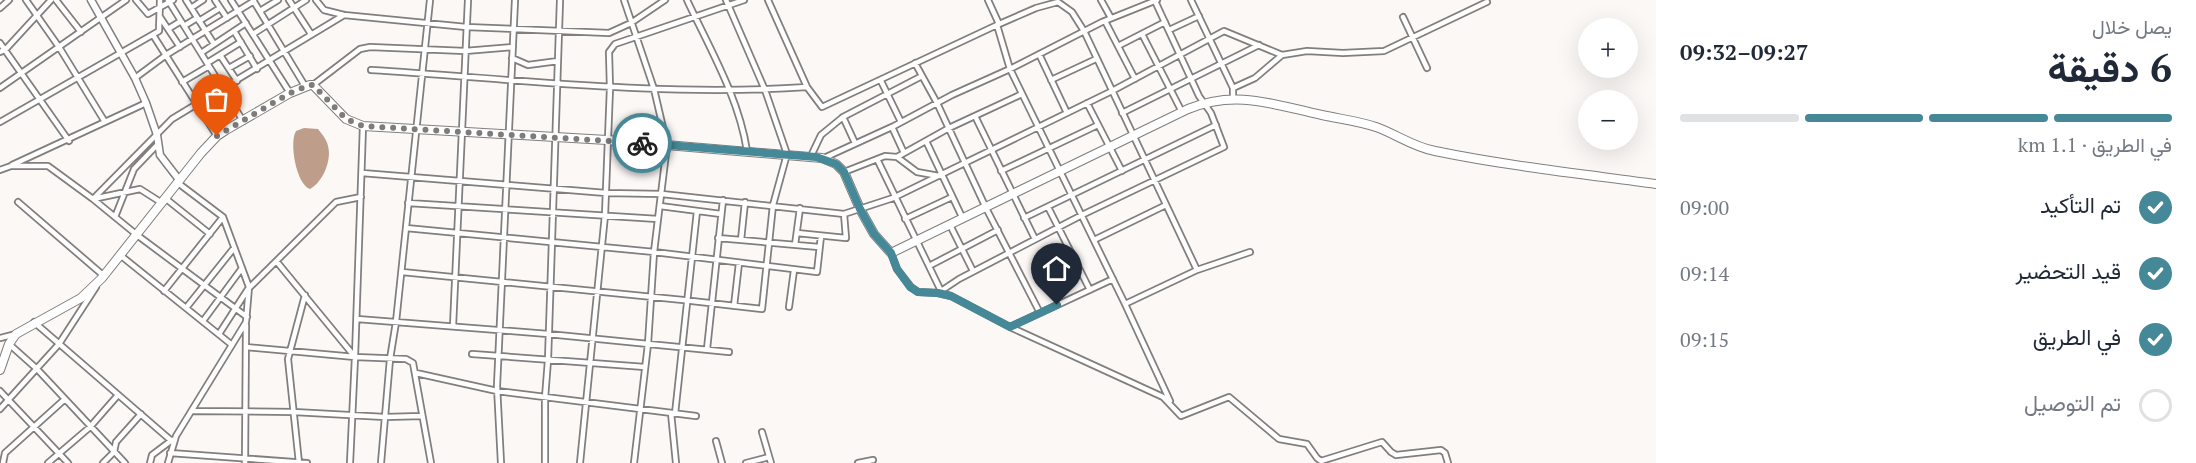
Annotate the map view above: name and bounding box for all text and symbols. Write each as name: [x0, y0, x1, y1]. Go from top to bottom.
text: يصل خلال: [2092, 13, 2172, 40]
map controls: [1578, 18, 1638, 150]
button: +: [1578, 18, 1638, 78]
text: 09:27–09:32: [1680, 37, 1808, 66]
text: 6 دقيقة: [2047, 41, 2172, 93]
pin: [191, 74, 242, 136]
icon: bag: [200, 83, 233, 116]
button: −: [1578, 90, 1638, 150]
courier: [612, 113, 672, 173]
icon: bike: [626, 127, 659, 160]
text: في الطريق · 1.1 km: [2018, 131, 2172, 158]
text: تم التأكيد: [2040, 190, 2121, 219]
icon: check: [2139, 191, 2172, 224]
text: 09:00: [1680, 194, 1729, 221]
pin: [1031, 243, 1082, 305]
icon: home: [1040, 252, 1073, 285]
text: قيد التحضير: [2015, 256, 2121, 285]
icon: check: [2139, 257, 2172, 290]
text: 09:14: [1680, 260, 1729, 287]
text: في الطريق: [2033, 322, 2121, 351]
icon: check: [2139, 323, 2172, 356]
text: 09:15: [1680, 326, 1729, 353]
text: تم التوصيل: [2024, 388, 2121, 417]

